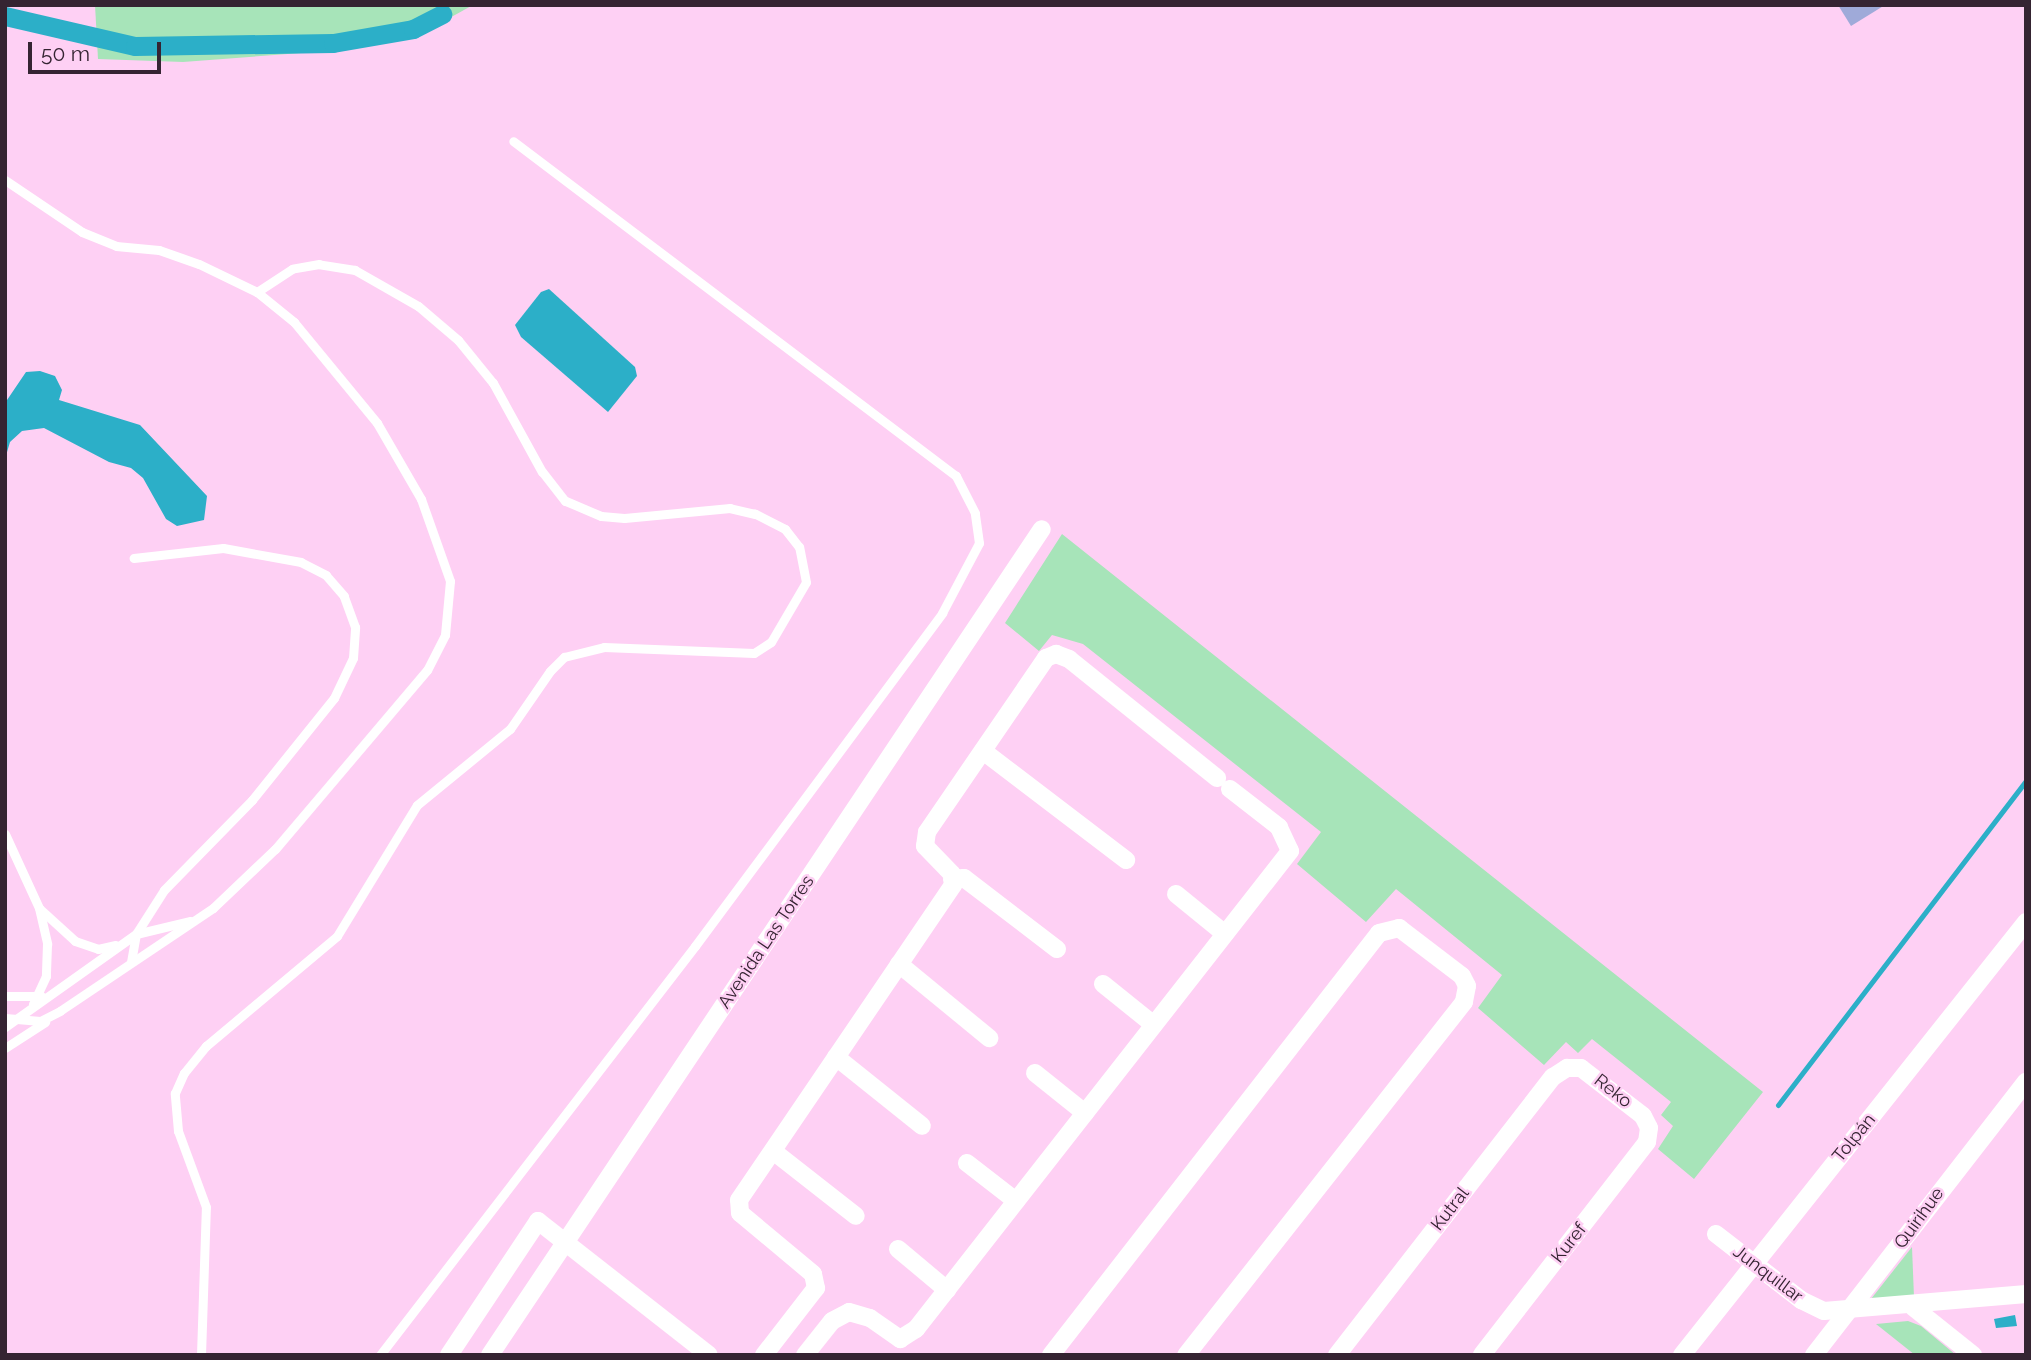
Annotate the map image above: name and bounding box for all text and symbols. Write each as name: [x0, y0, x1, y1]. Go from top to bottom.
scale bar: [32, 28, 164, 72]
text: 50 m: [41, 41, 90, 66]
street label: Avenida Las Torres: [713, 871, 819, 1013]
street label: Reko: [1590, 1070, 1636, 1112]
street label: Tolpán: [1828, 1109, 1880, 1167]
street label: Kutral: [1426, 1183, 1474, 1235]
street label: Quirihue: [1890, 1183, 1948, 1253]
street label: Kuref: [1547, 1219, 1591, 1267]
street label: Junquillar: [1729, 1241, 1807, 1307]

